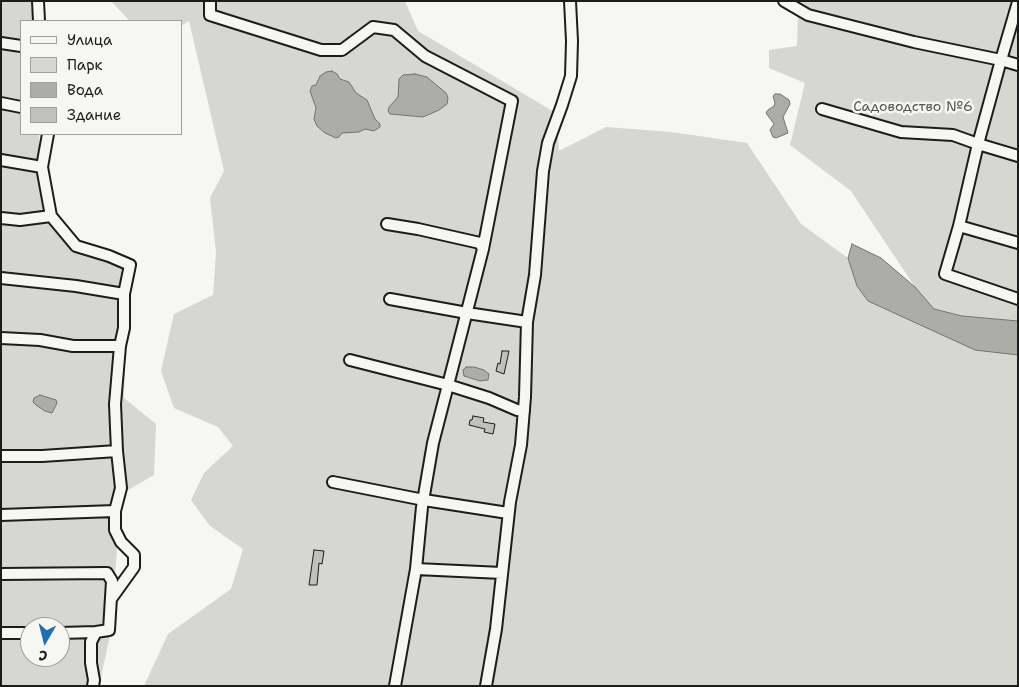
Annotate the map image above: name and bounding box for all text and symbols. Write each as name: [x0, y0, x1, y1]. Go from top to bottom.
legend: [20, 20, 182, 135]
text: Улица: [67, 30, 112, 50]
text: Парк: [67, 55, 103, 75]
text: Вода: [67, 80, 103, 100]
park label: Садоводство №6: [853, 99, 973, 115]
text: Здание: [67, 105, 121, 125]
north arrow: [20, 617, 70, 667]
text: С: [38, 646, 49, 665]

